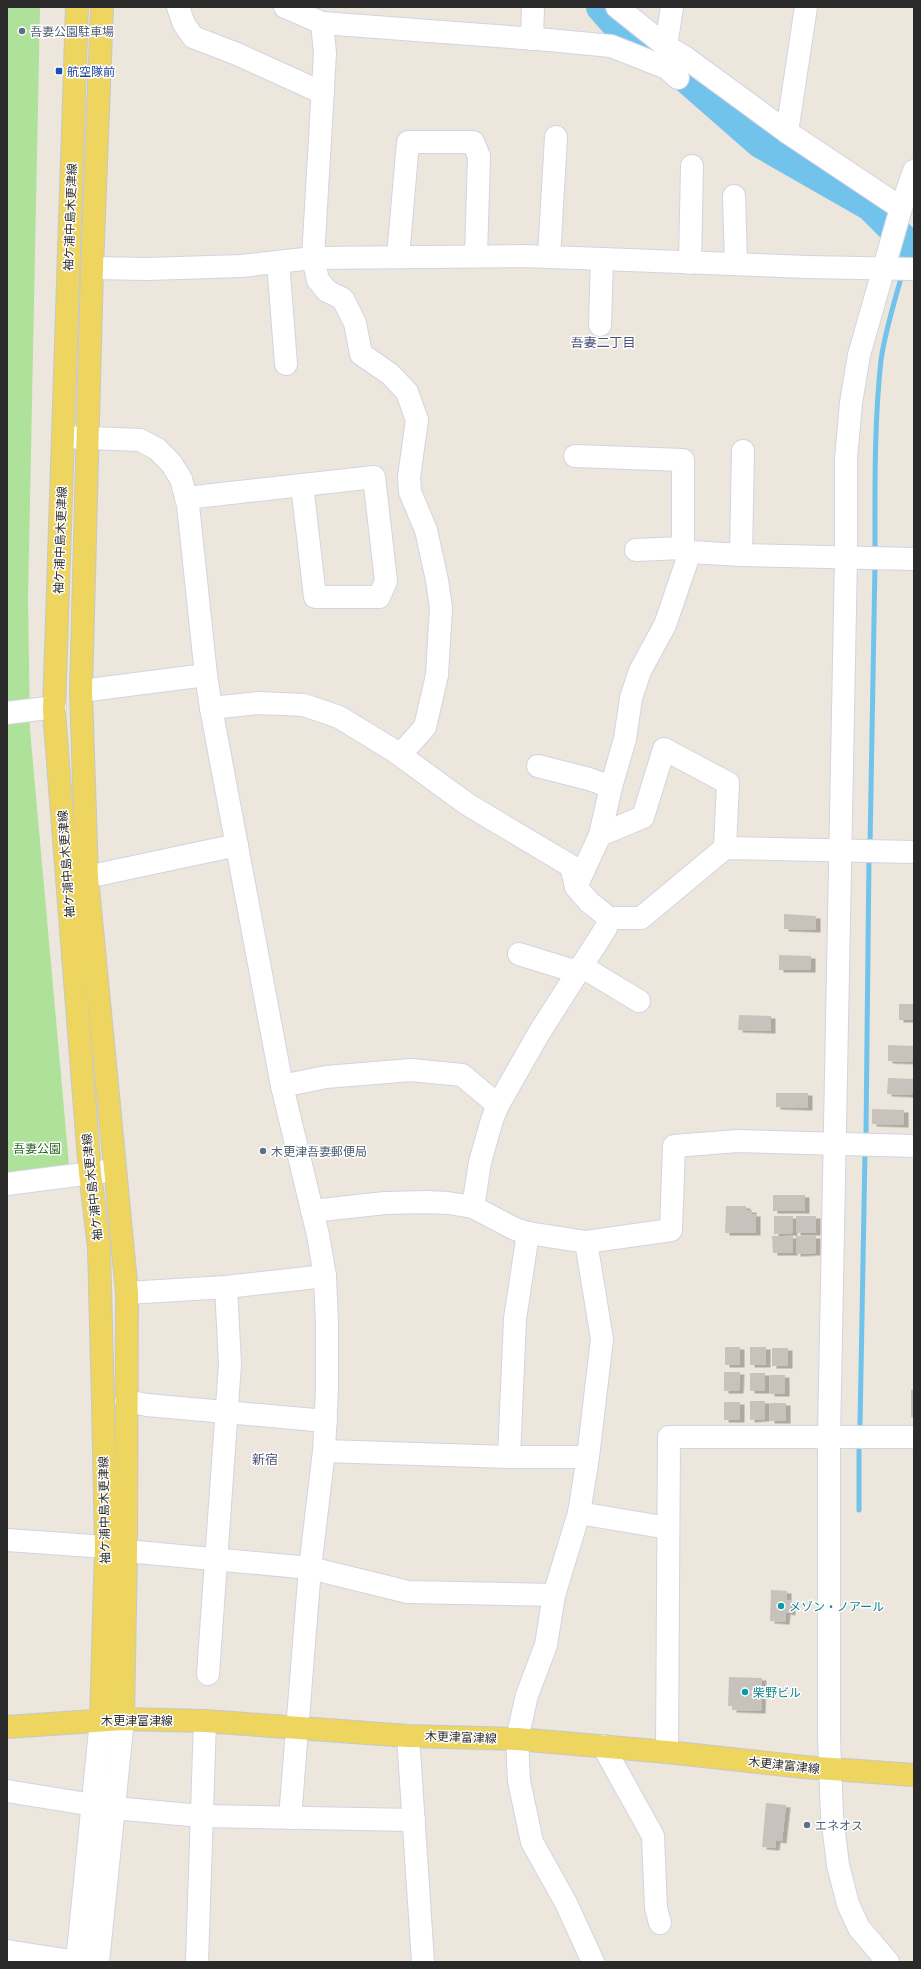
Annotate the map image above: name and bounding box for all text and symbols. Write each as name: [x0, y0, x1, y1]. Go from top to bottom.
place label: 吾妻公園駐車場: [30, 23, 114, 40]
marker: 吾妻公園駐車場: [17, 26, 27, 36]
place label: 航空隊前: [67, 63, 115, 80]
marker: 航空隊前: [54, 66, 64, 76]
street label: 袖ケ浦中島木更津線: [60, 163, 80, 271]
district label: 吾妻二丁目: [570, 333, 636, 351]
street label: 袖ケ浦中島木更津線: [50, 486, 70, 594]
street label: 袖ケ浦中島木更津線: [54, 810, 78, 918]
street label: 袖ケ浦中島木更津線: [78, 1132, 106, 1242]
park label: 吾妻公園: [13, 1140, 61, 1157]
place label: 木更津吾妻郵便局: [271, 1143, 367, 1160]
marker: 木更津吾妻郵便局: [258, 1146, 268, 1156]
district label: 新宿: [252, 1450, 278, 1468]
street label: 袖ケ浦中島木更津線: [95, 1456, 113, 1564]
place label: メゾン・ノアール: [789, 1598, 884, 1615]
marker: メゾン・ノアール: [776, 1601, 786, 1611]
place label: 柴野ビル: [753, 1684, 801, 1701]
marker: 柴野ビル: [740, 1687, 750, 1697]
street label: 木更津富津線: [101, 1712, 173, 1729]
street label: 木更津富津線: [425, 1727, 497, 1747]
street label: 木更津富津線: [747, 1753, 821, 1777]
place label: エネオス: [815, 1817, 863, 1834]
marker: エネオス: [802, 1820, 812, 1830]

